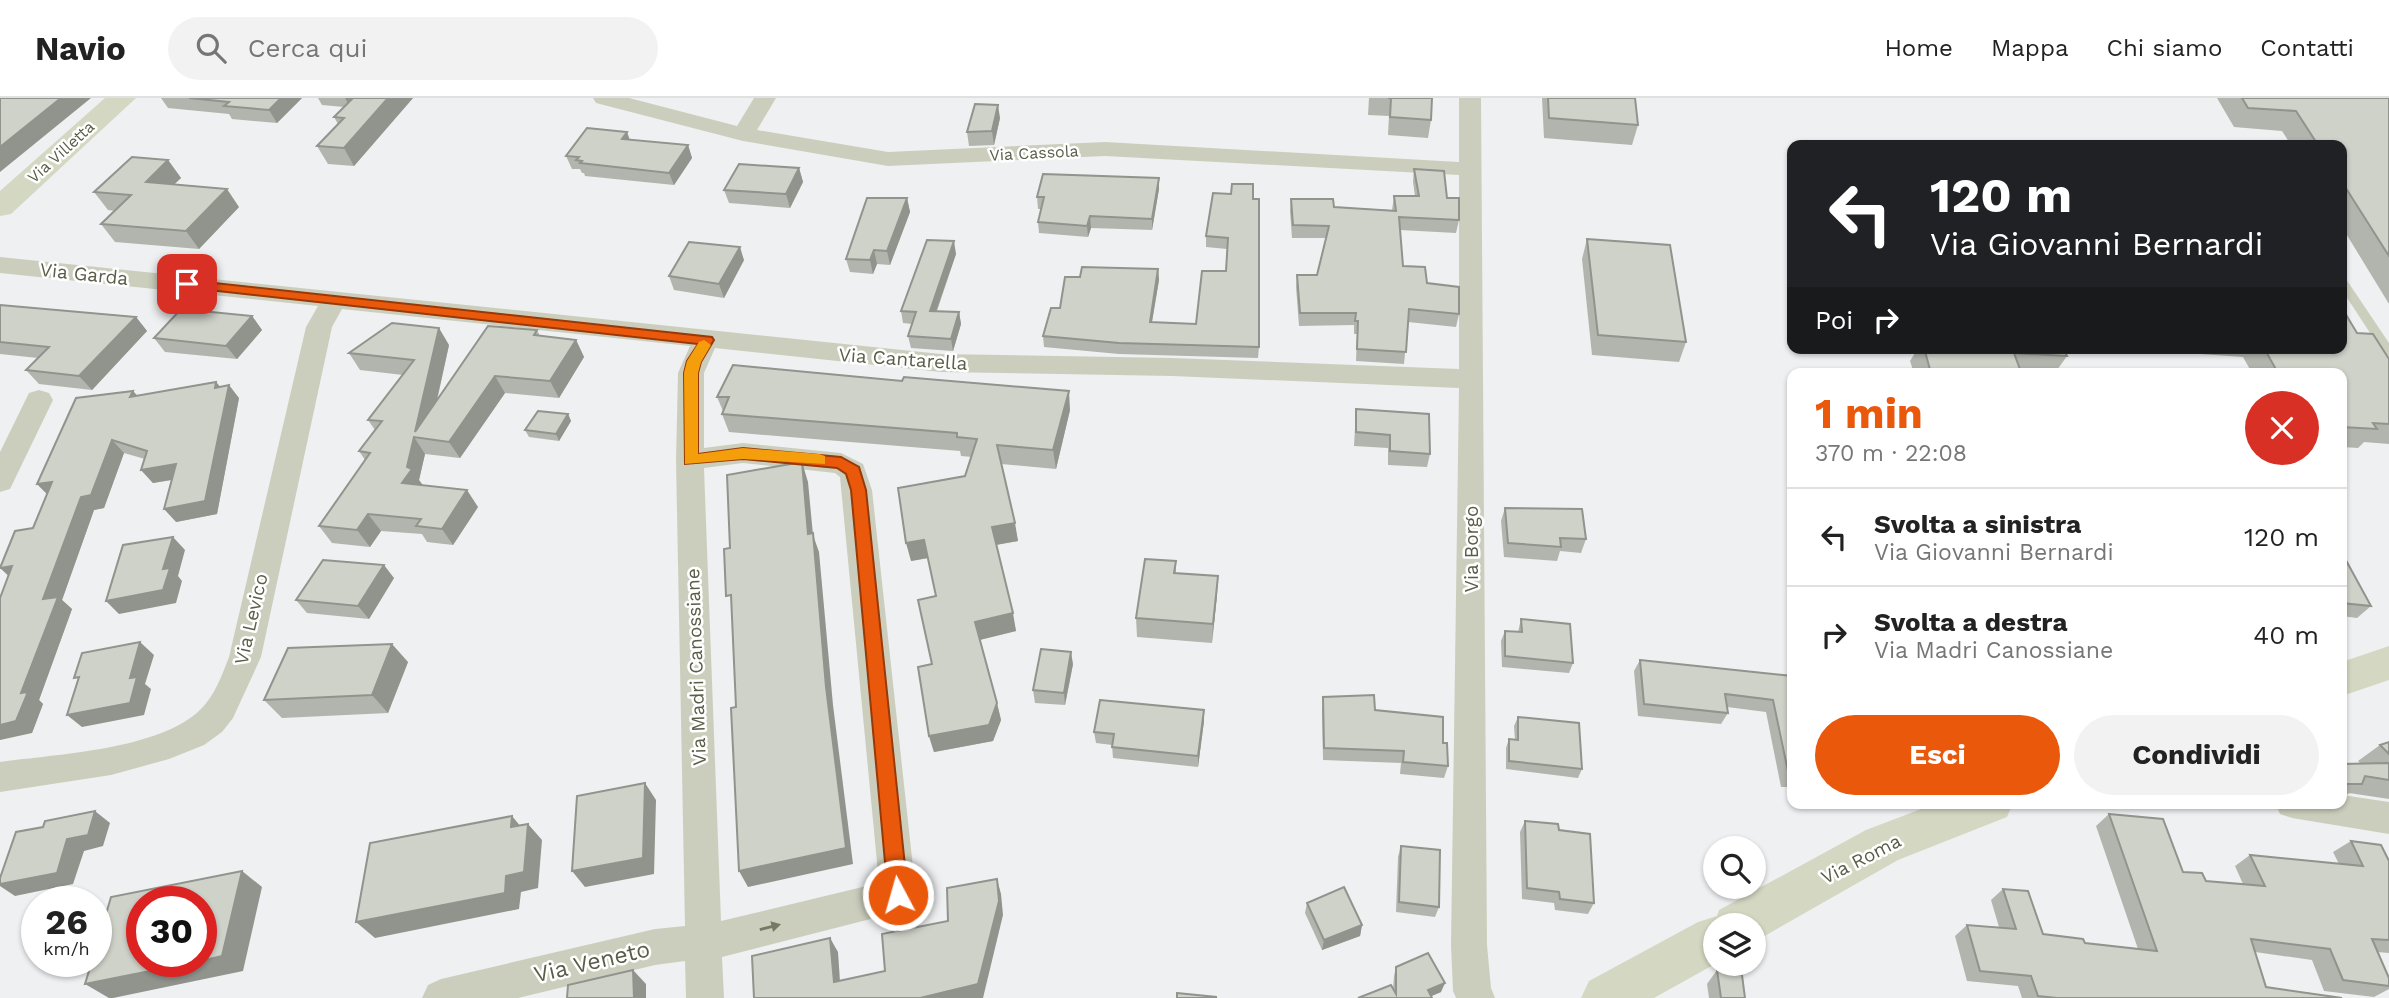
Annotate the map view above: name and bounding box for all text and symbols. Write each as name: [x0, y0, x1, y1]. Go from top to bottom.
search box: [168, 17, 658, 80]
text: Navio: [35, 29, 126, 68]
icon: search: [192, 29, 230, 67]
text: Cerca qui: [248, 33, 368, 63]
text: Home: [1884, 34, 1953, 62]
text: Mappa: [1991, 34, 2069, 62]
text: Chi siamo: [2107, 34, 2222, 62]
text: Contatti: [2260, 34, 2354, 62]
street label: Via Villetta: [24, 117, 98, 187]
street label: Via Cassola: [989, 141, 1079, 165]
text: 120 m: [1930, 166, 2072, 224]
icon: left: [1815, 168, 1906, 259]
text: Via Giovanni Bernardi: [1930, 225, 2263, 263]
pin: [157, 254, 217, 314]
street label: Via Garda: [39, 258, 130, 290]
icon: arrive: [168, 265, 206, 303]
icon: right: [1867, 301, 1905, 339]
text: Poi: [1815, 305, 1853, 335]
street label: Via Cantarella: [838, 343, 968, 375]
text: 1 min: [1815, 389, 1923, 438]
button: close: [2245, 391, 2319, 465]
text: 370 m · 22:08: [1815, 440, 1967, 467]
street label: Via Borgo: [1460, 506, 1483, 592]
text: Svolta a sinistra: [1874, 509, 2081, 539]
icon: left: [1815, 518, 1853, 556]
text: 120 m: [2244, 522, 2319, 552]
text: Via Giovanni Bernardi: [1874, 539, 2114, 566]
street label: Via Madri Canossiane: [681, 568, 711, 766]
street label: Via Levico: [229, 571, 273, 667]
text: Svolta a destra: [1874, 607, 2067, 637]
icon: right: [1815, 616, 1853, 654]
text: 40 m: [2253, 620, 2319, 650]
text: Via Madri Canossiane: [1874, 637, 2113, 664]
button: Esci: [1815, 715, 2060, 795]
button: Condividi: [2074, 715, 2319, 795]
street label: Via Roma: [1817, 829, 1905, 889]
map controls: [1703, 836, 1766, 976]
button: search: [1703, 836, 1766, 899]
position arrow: [861, 858, 935, 932]
speed limit sign: 30: [126, 886, 217, 977]
text: 26: [45, 901, 88, 943]
button: layers: [1703, 913, 1766, 976]
one-way arrow: [759, 921, 781, 932]
street label: Via Veneto: [531, 936, 653, 988]
text: km/h: [43, 938, 90, 959]

